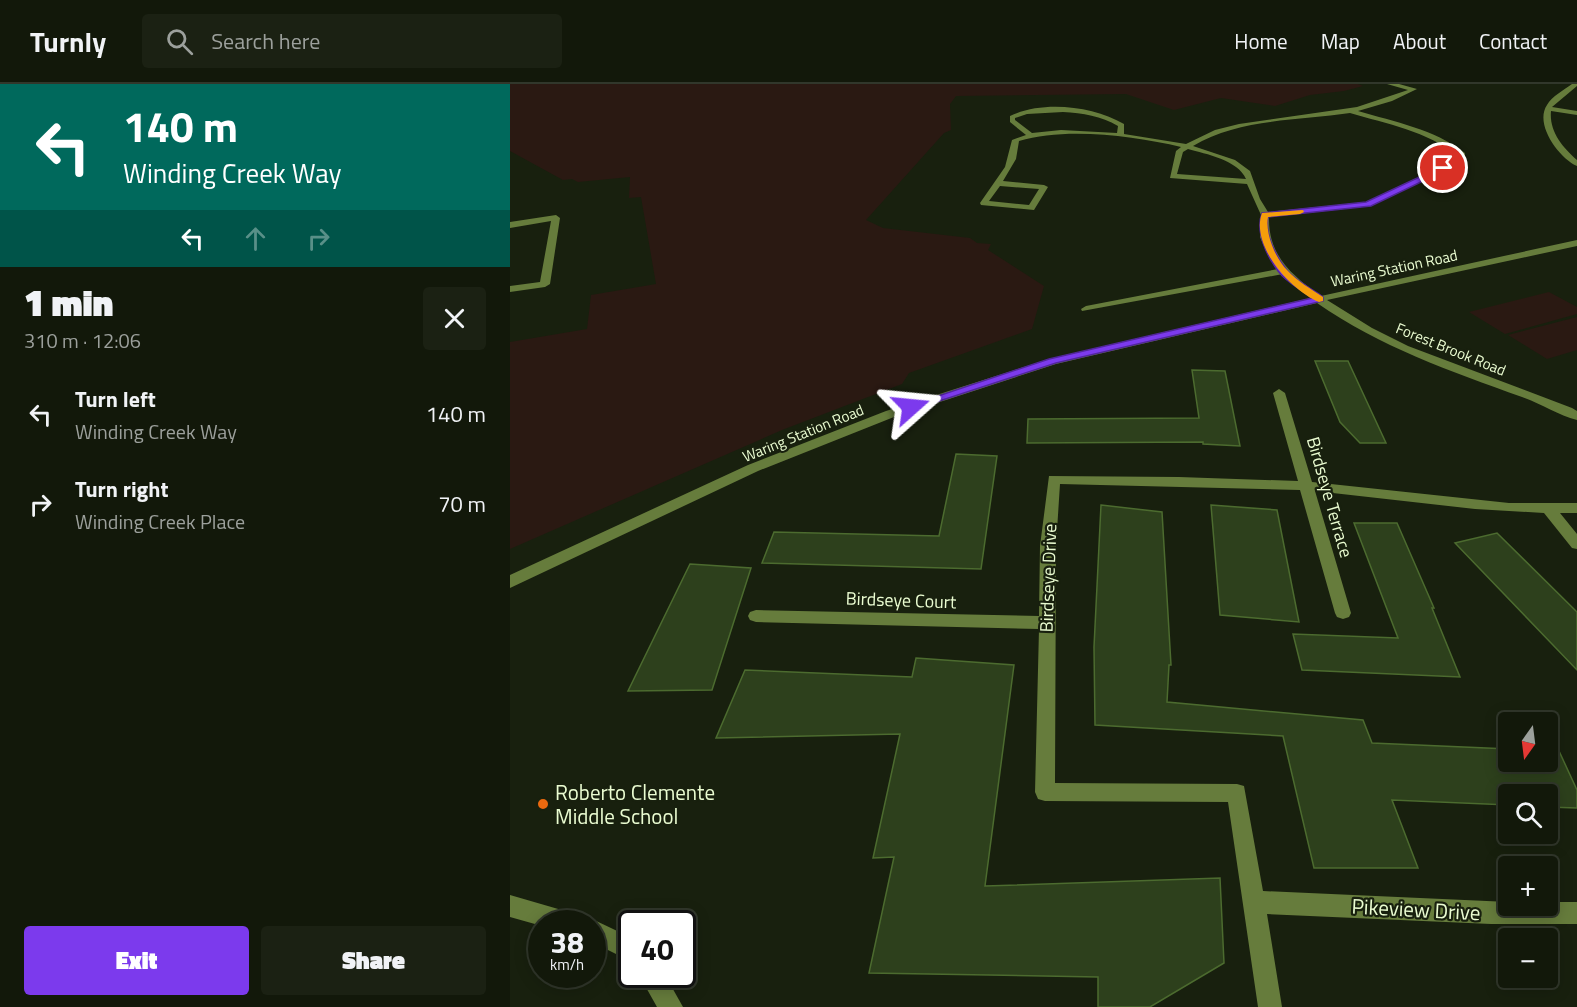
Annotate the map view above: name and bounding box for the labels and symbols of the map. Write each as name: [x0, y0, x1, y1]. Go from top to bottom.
pin: [1417, 142, 1468, 193]
street label: Waring Station Road: [1328, 243, 1460, 293]
street label: Forest Brook Road: [1393, 316, 1509, 382]
position arrow: [879, 375, 943, 439]
street label: Waring Station Road: [739, 398, 867, 468]
street label: Birdseye Terrace: [1300, 433, 1360, 561]
street label: Birdseye Drive: [1033, 523, 1063, 633]
street label: Birdseye Court: [845, 585, 957, 615]
north arrow: [1498, 712, 1558, 772]
place label: Roberto Clemente Middle School: [555, 776, 715, 832]
marker: Roberto Clemente Middle School: [536, 797, 550, 811]
street label: Pikeview Drive: [1351, 890, 1481, 928]
speed limit sign: 40: [618, 910, 696, 988]

